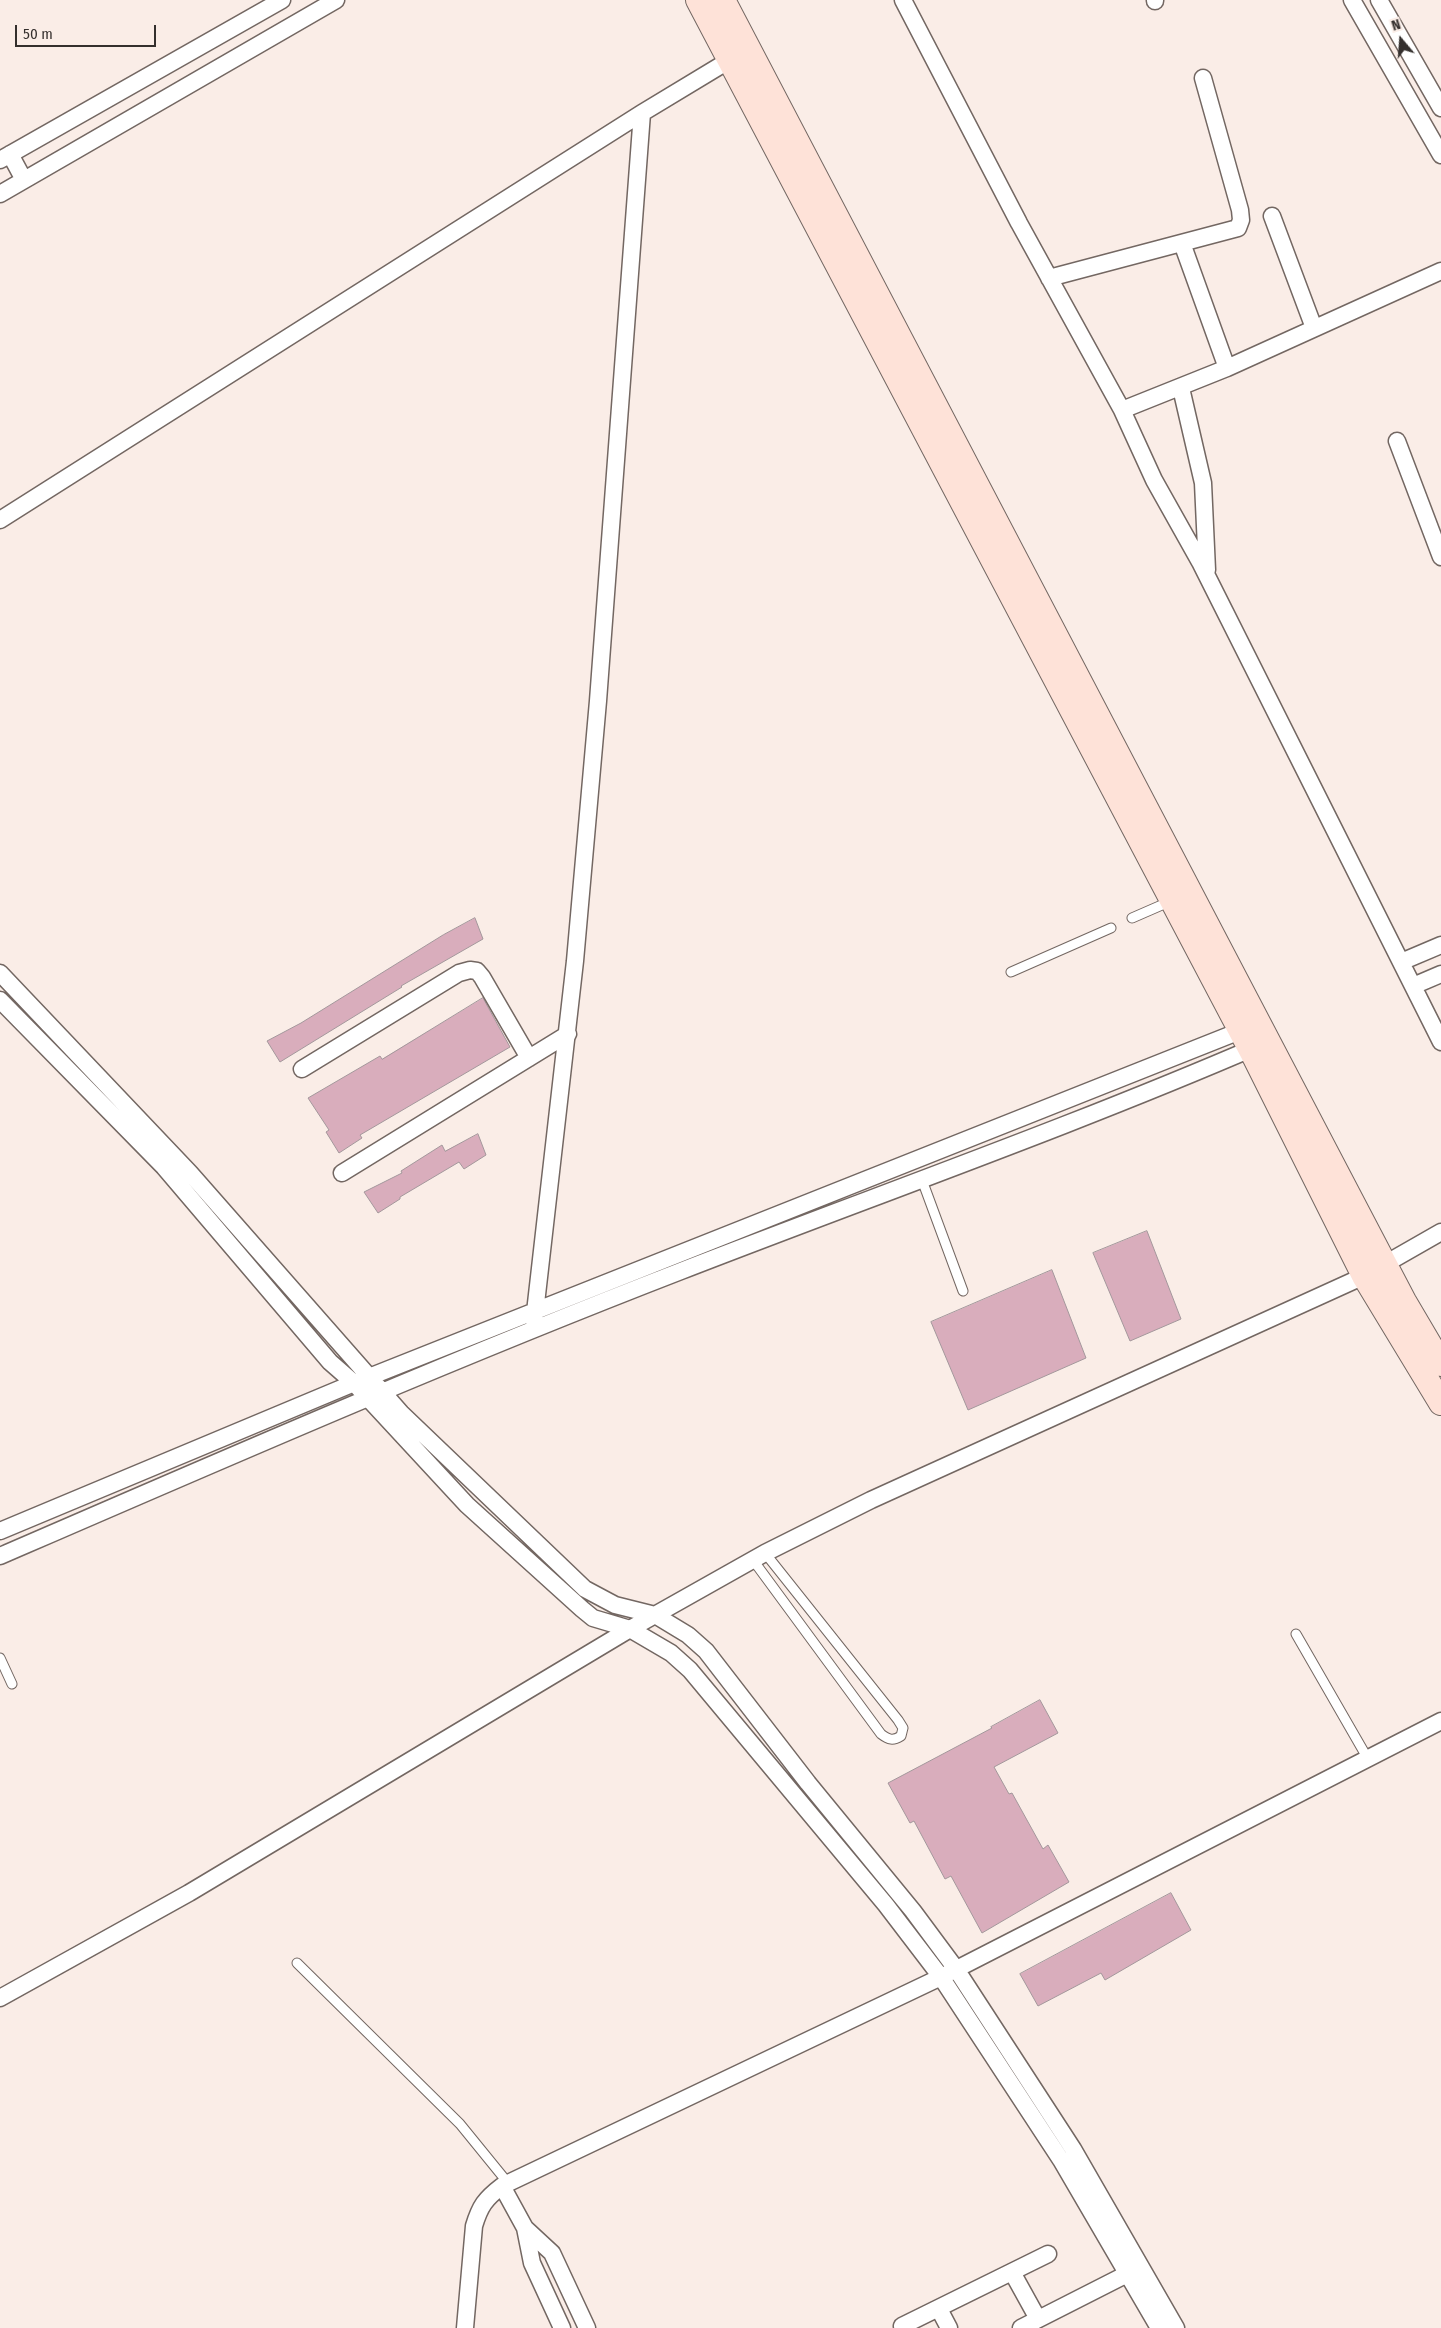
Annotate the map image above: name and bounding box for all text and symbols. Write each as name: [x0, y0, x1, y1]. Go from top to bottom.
scale bar: [18, 15, 159, 47]
north arrow: [1376, 15, 1426, 65]
text: N: [1390, 16, 1403, 35]
text: 50 m: [23, 25, 53, 43]

